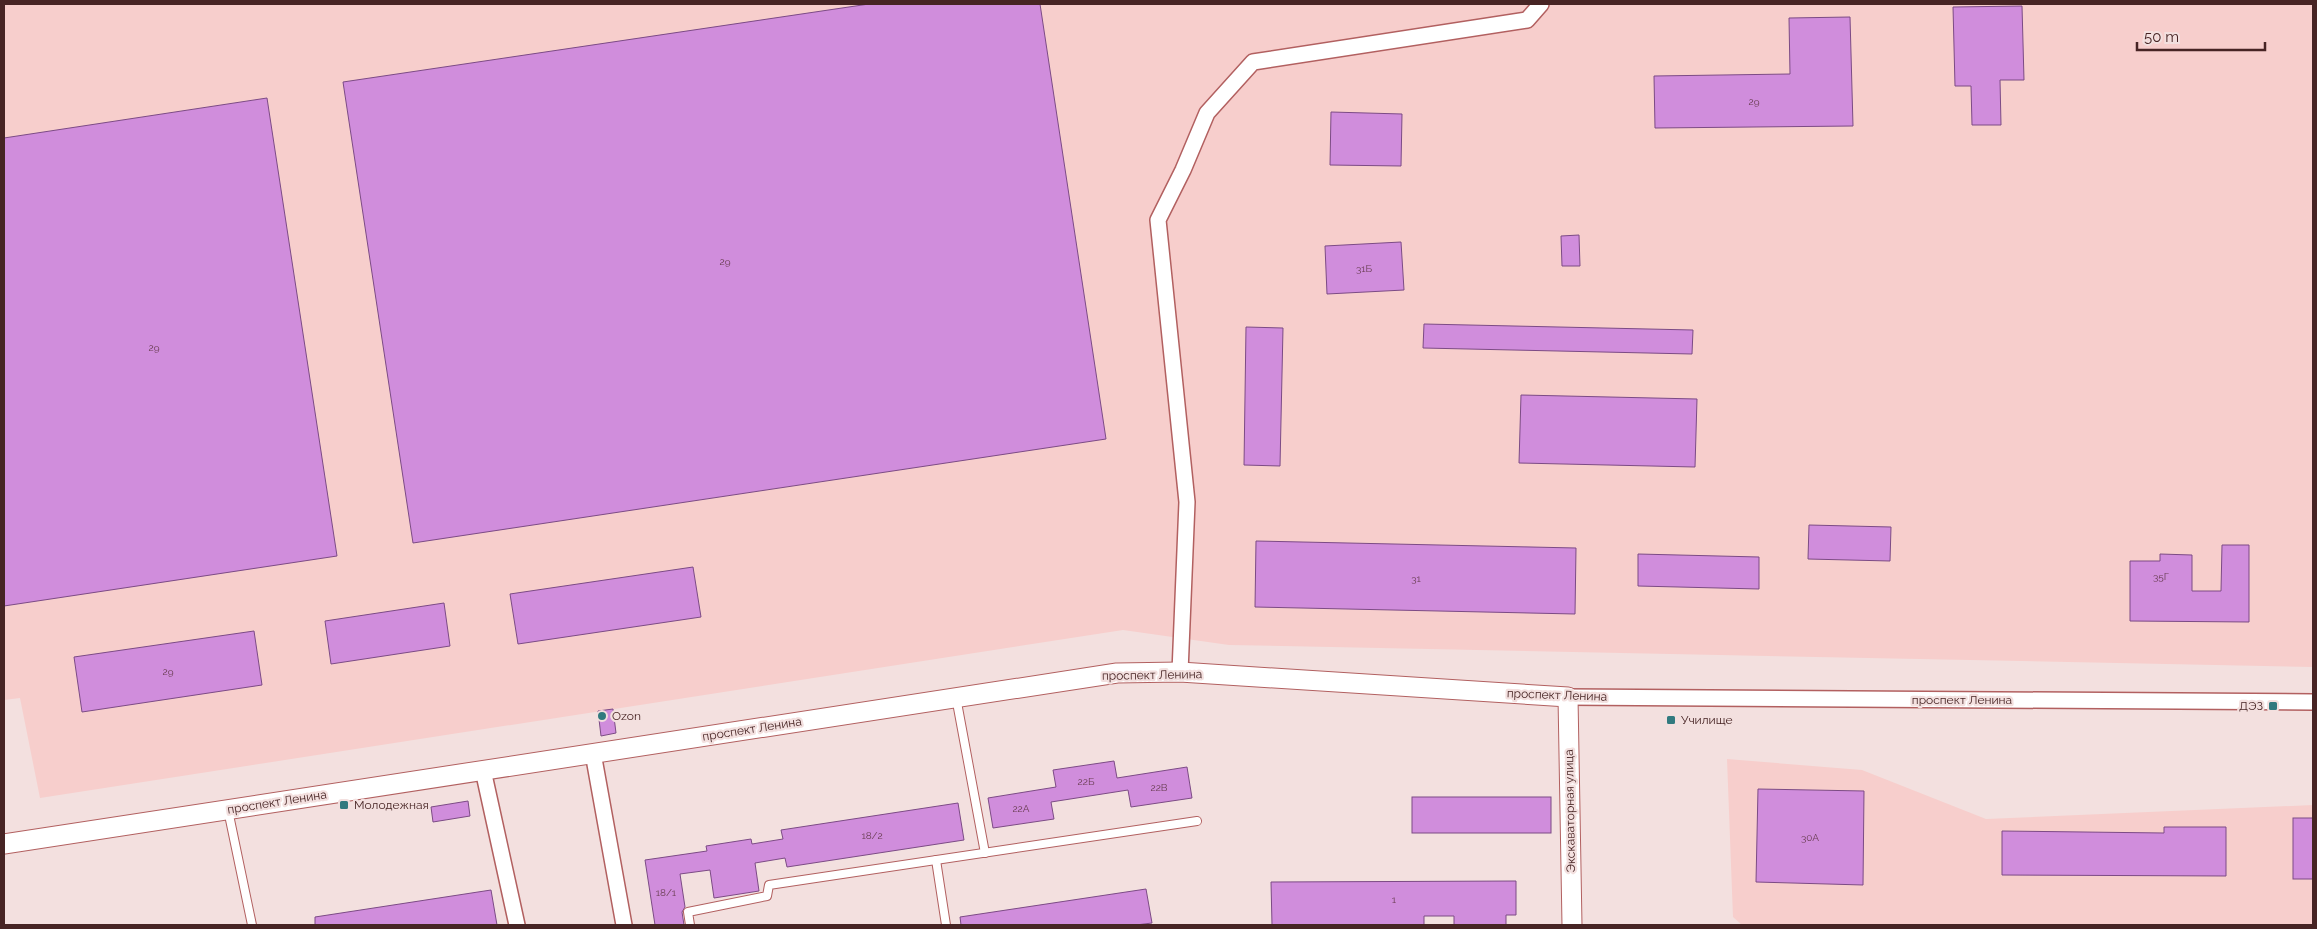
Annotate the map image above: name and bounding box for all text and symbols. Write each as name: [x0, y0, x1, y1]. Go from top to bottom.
scale bar: [2137, 20, 2264, 52]
text: 50 m: [2144, 28, 2179, 46]
house number: 29: [1748, 96, 1760, 107]
house number: 29: [719, 256, 731, 267]
house number: 31Б: [1356, 263, 1373, 274]
house number: 29: [148, 342, 160, 353]
house number: 35Г: [2153, 571, 2169, 582]
house number: 31: [1411, 573, 1422, 584]
house number: 29: [162, 666, 174, 677]
street label: проспект Ленина: [1102, 667, 1202, 683]
street label: проспект Ленина: [1507, 686, 1607, 704]
street label: проспект Ленина: [1912, 693, 2012, 707]
place label: ДЭЗ: [2239, 699, 2263, 713]
marker: ДЭЗ: [2267, 700, 2279, 712]
place label: Ozon: [612, 709, 641, 723]
marker: Ozon: [596, 710, 608, 722]
place label: Училище: [1681, 713, 1733, 727]
street label: проспект Ленина: [701, 714, 803, 744]
marker: Училище: [1665, 714, 1677, 726]
street label: Экскаваторная улица: [1562, 749, 1578, 873]
house number: 22Б: [1078, 776, 1095, 787]
house number: 22В: [1150, 782, 1168, 793]
street label: проспект Ленина: [226, 787, 328, 817]
place label: Молодежная: [354, 798, 429, 812]
marker: Молодежная: [338, 799, 350, 811]
house number: 22А: [1012, 803, 1030, 814]
house number: 18/2: [861, 830, 883, 841]
house number: 30А: [1801, 832, 1819, 843]
house number: 18/1: [656, 887, 677, 898]
house number: 1: [1392, 894, 1397, 905]

